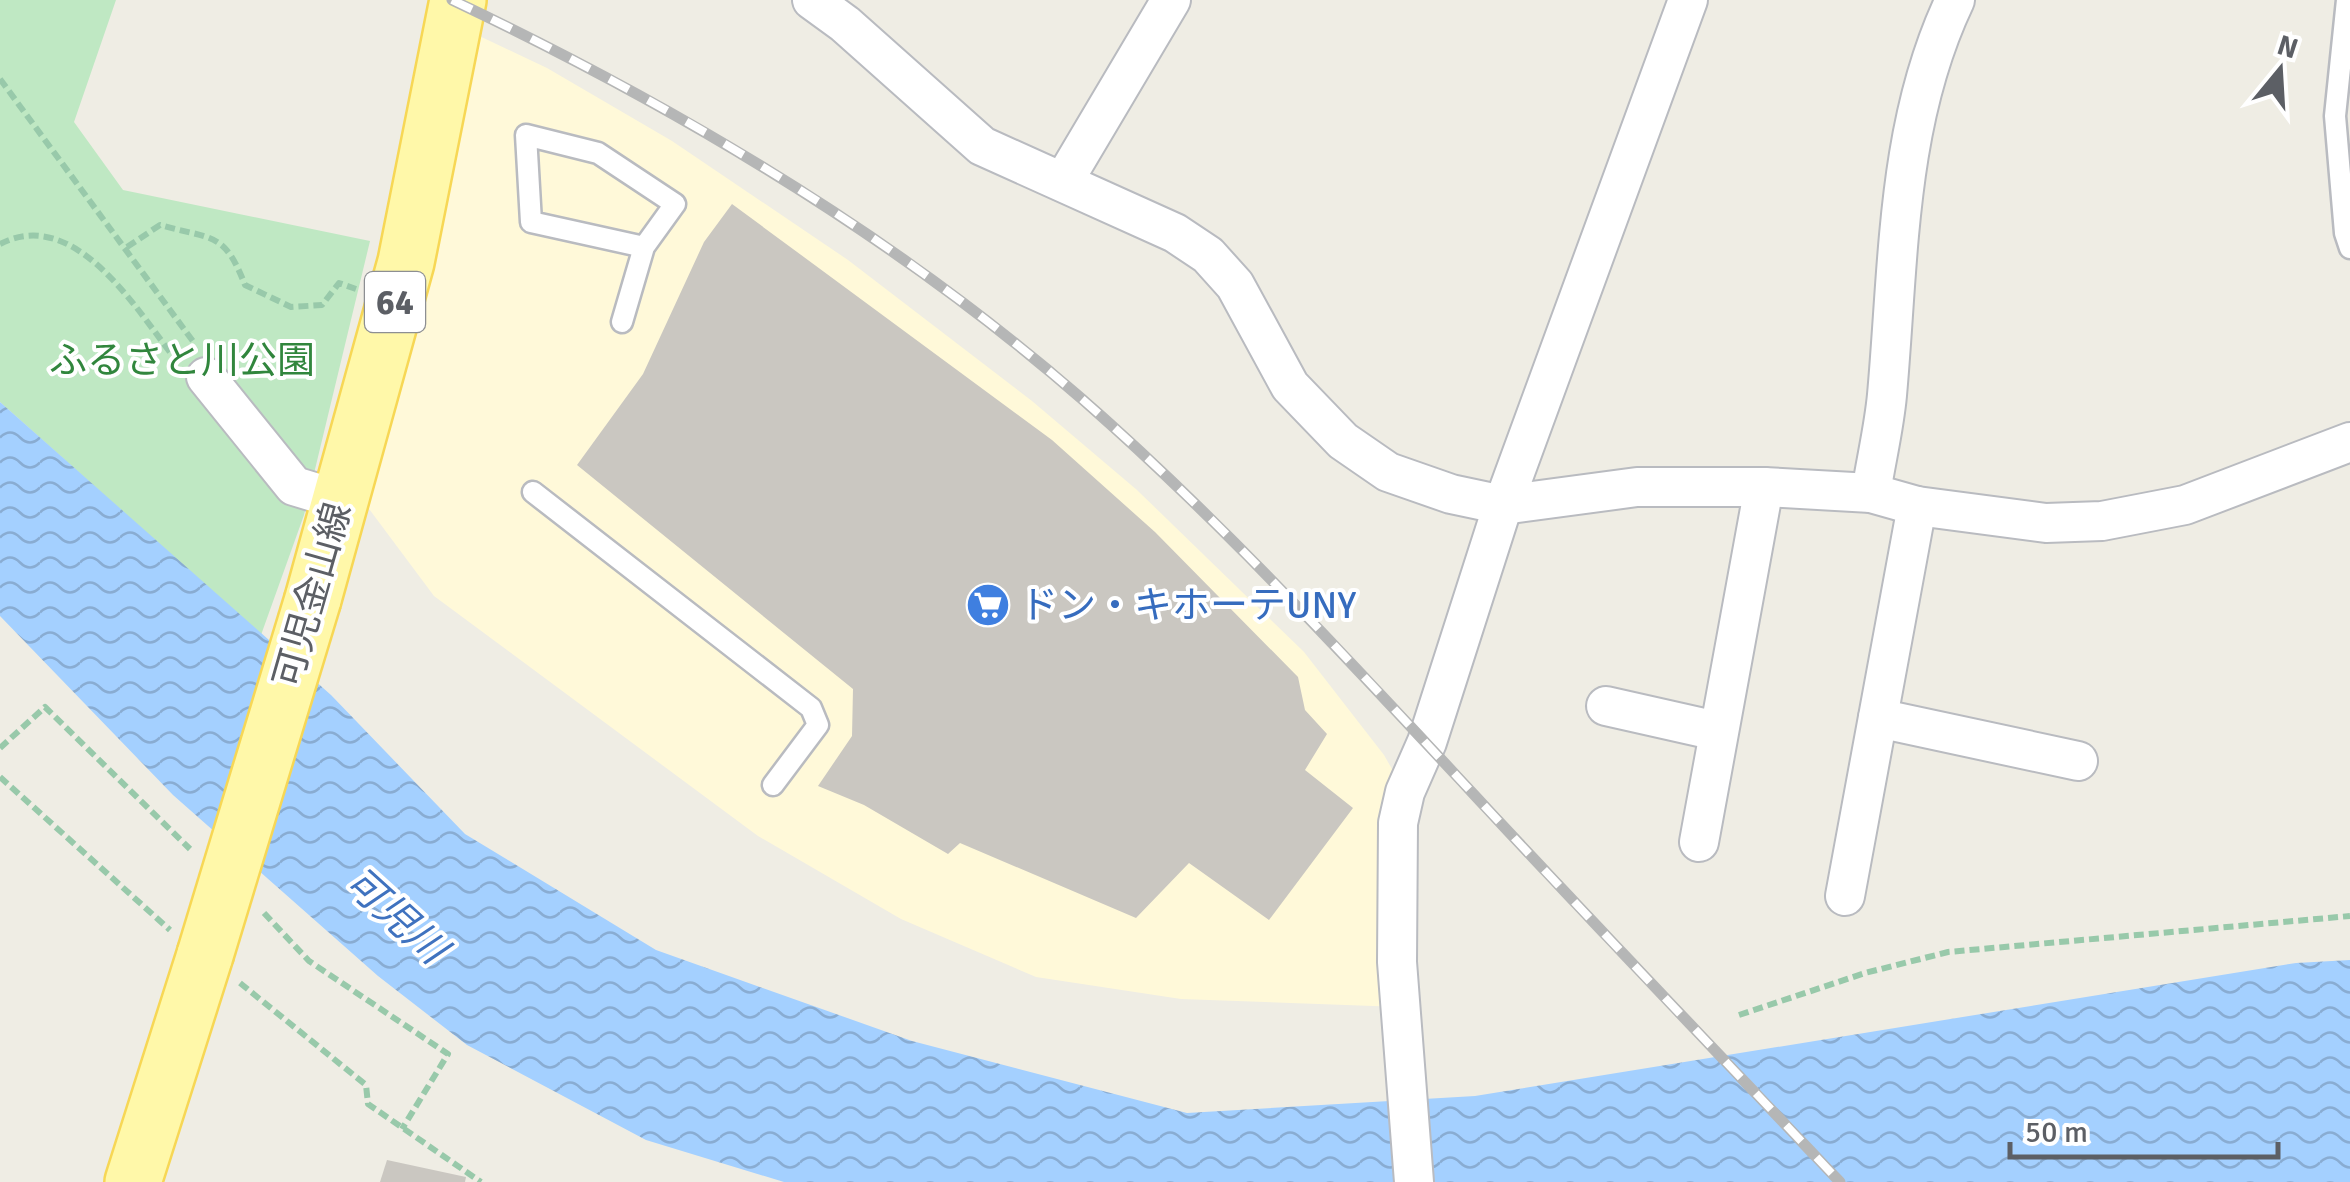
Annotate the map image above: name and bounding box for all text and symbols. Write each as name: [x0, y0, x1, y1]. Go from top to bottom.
north arrow: [2230, 20, 2330, 120]
text: N: [2273, 28, 2302, 66]
road number: 64: [365, 272, 425, 332]
park label: ふるさと川公園: [49, 337, 315, 384]
street label: 可児金山線: [264, 497, 361, 693]
supermarket icon: ドン・キホーテUNY: [965, 582, 1011, 628]
place label: ドン・キホーテUNY: [1020, 582, 1356, 629]
water label: 可児川: [334, 857, 460, 977]
scale bar: [2010, 1097, 2278, 1159]
text: 50 m: [2025, 1114, 2088, 1151]

